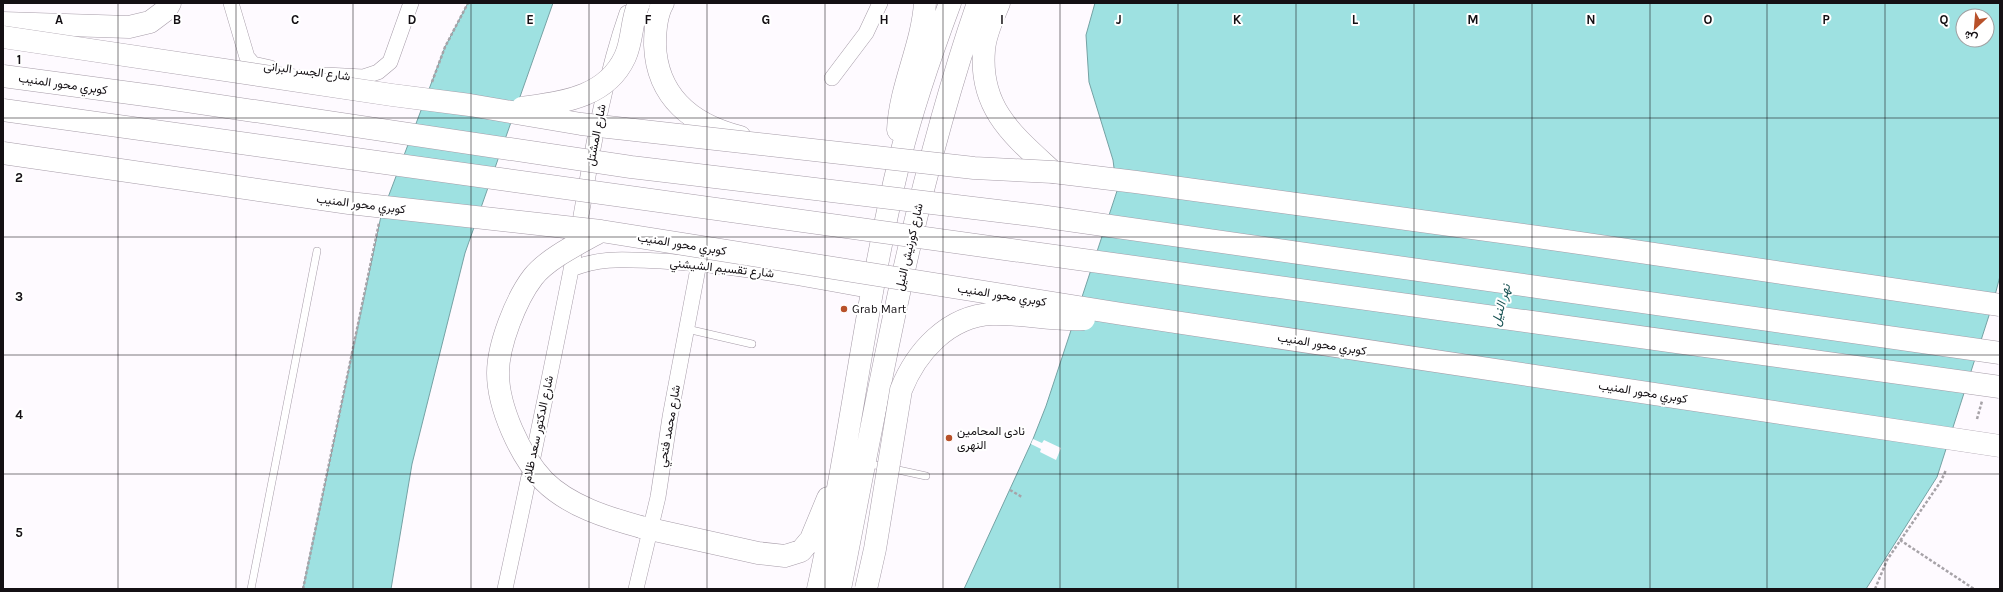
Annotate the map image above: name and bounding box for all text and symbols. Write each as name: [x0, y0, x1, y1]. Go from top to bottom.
north arrow: [1955, 8, 1995, 48]
text: A: [55, 12, 63, 27]
text: B: [173, 12, 181, 27]
text: C: [291, 12, 299, 27]
text: D: [408, 12, 417, 27]
text: E: [526, 12, 534, 27]
text: F: [644, 12, 652, 27]
text: G: [762, 12, 770, 27]
text: H: [879, 12, 889, 27]
text: I: [1000, 12, 1004, 27]
text: J: [1116, 12, 1122, 27]
text: K: [1233, 12, 1242, 27]
text: L: [1352, 12, 1359, 27]
text: M: [1467, 12, 1479, 27]
text: N: [1586, 12, 1596, 27]
text: O: [1704, 12, 1713, 27]
text: P: [1822, 12, 1830, 27]
text: Q: [1940, 12, 1949, 27]
text: ش: [1962, 28, 1980, 45]
text: 1: [17, 52, 21, 67]
street label: شارع الجسر البرانى: [263, 59, 351, 85]
street label: كوبري محور المنيب: [17, 71, 108, 100]
street label: شارع المشتل: [583, 103, 611, 168]
text: 2: [15, 170, 23, 185]
street label: كوبري محور المنيب: [315, 192, 406, 219]
street label: شارع كورنيش النيل: [892, 202, 928, 293]
street label: كوبري محور المنيب: [636, 230, 727, 261]
street label: شارع تقسيم الشيشني: [669, 256, 775, 283]
street label: كوبري محور المنيب: [956, 281, 1047, 312]
water label: نهر النيل: [1488, 281, 1515, 328]
text: 3: [15, 289, 23, 304]
place label: Grab Mart: [852, 302, 907, 316]
marker: Grab Mart: [839, 304, 849, 314]
street label: كوبري محور المنيب: [1276, 330, 1367, 361]
street label: شارع الدكتور سعد ظلام: [520, 374, 558, 484]
street label: كوبري محور المنيب: [1597, 378, 1688, 409]
street label: شارع محمد فتحي: [655, 384, 686, 469]
text: 4: [15, 407, 23, 422]
place label: نادى المحامين النهرى: [957, 424, 1025, 453]
marker: نادى المحامين النهرى: [944, 433, 954, 443]
text: 5: [15, 525, 23, 540]

